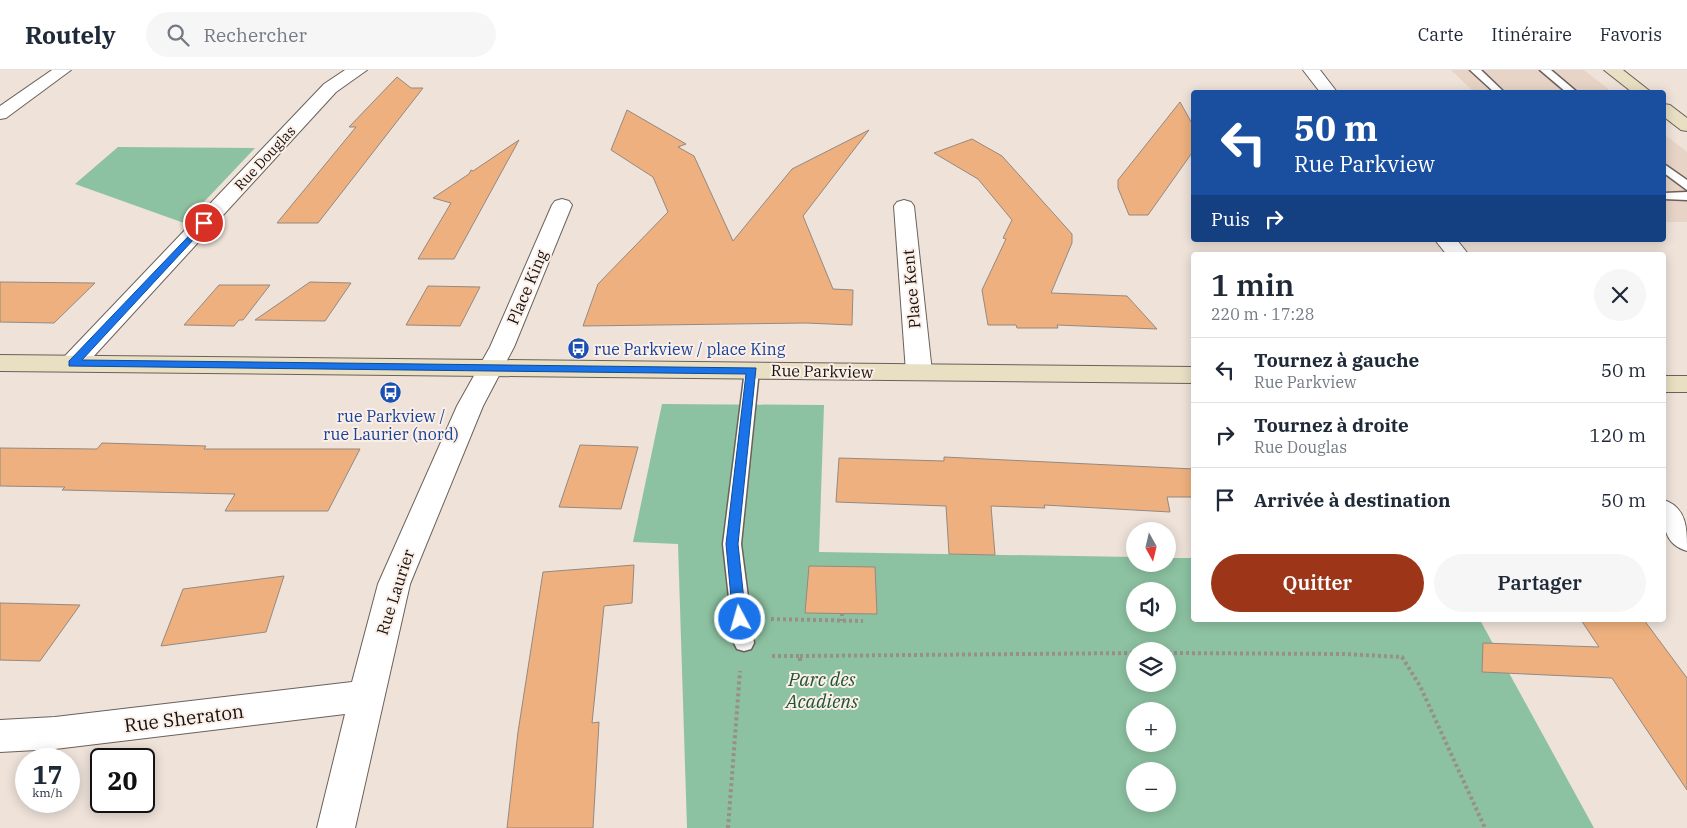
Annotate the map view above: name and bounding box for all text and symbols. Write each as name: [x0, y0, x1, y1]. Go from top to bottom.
search box: [146, 12, 496, 57]
text: Routely: [25, 19, 116, 51]
icon: search: [164, 21, 192, 49]
text: Rechercher: [204, 23, 307, 47]
text: Carte: [1418, 23, 1463, 46]
text: Itinéraire: [1491, 23, 1572, 46]
text: Favoris: [1600, 23, 1662, 46]
text: 50 m: [1294, 105, 1378, 151]
icon: left: [1211, 110, 1276, 175]
street label: Rue Douglas: [231, 122, 299, 194]
text: Rue Parkview: [1294, 149, 1435, 178]
pin: [183, 202, 225, 244]
icon: right: [1260, 205, 1288, 233]
text: Puis: [1211, 207, 1250, 231]
icon: arrive: [190, 209, 218, 237]
street label: Place King: [502, 246, 552, 327]
street label: Place Kent: [898, 248, 924, 329]
text: 1 min: [1211, 265, 1294, 304]
button: close: [1594, 269, 1646, 321]
text: 220 m · 17:28: [1211, 304, 1314, 324]
bus stop icon: rue Parkview / place King: [566, 337, 590, 361]
place label: rue Parkview / place King: [594, 339, 786, 359]
text: Tournez à gauche: [1254, 348, 1419, 372]
icon: left: [1211, 356, 1239, 384]
text: 50 m: [1601, 358, 1646, 382]
street label: Rue Parkview: [771, 360, 874, 382]
text: Rue Parkview: [1254, 372, 1356, 392]
bus stop icon: rue Parkview / rue Laurier (nord): [379, 380, 403, 404]
place label: rue Parkview / rue Laurier (nord): [323, 406, 459, 444]
text: Tournez à droite: [1254, 413, 1409, 437]
icon: right: [1211, 421, 1239, 449]
text: 120 m: [1589, 423, 1646, 447]
text: Rue Douglas: [1254, 437, 1347, 457]
icon: arrive: [1211, 486, 1239, 514]
text: Arrivée à destination: [1254, 488, 1451, 512]
text: 50 m: [1601, 488, 1646, 512]
north arrow: [1126, 522, 1176, 572]
map controls: [1126, 522, 1176, 812]
street label: Rue Laurier: [372, 547, 418, 637]
button: Quitter: [1211, 554, 1424, 612]
button: Partager: [1434, 554, 1646, 612]
button: sound: [1126, 582, 1176, 632]
position arrow: [713, 592, 765, 644]
button: layers: [1126, 642, 1176, 692]
park label: Parc des Acadiens: [784, 667, 858, 713]
street label: Rue Sheraton: [123, 699, 245, 737]
button: +: [1126, 702, 1176, 752]
speed limit sign: 20: [90, 748, 155, 813]
text: 17: [32, 758, 63, 791]
button: −: [1126, 762, 1176, 812]
text: km/h: [32, 785, 63, 800]

